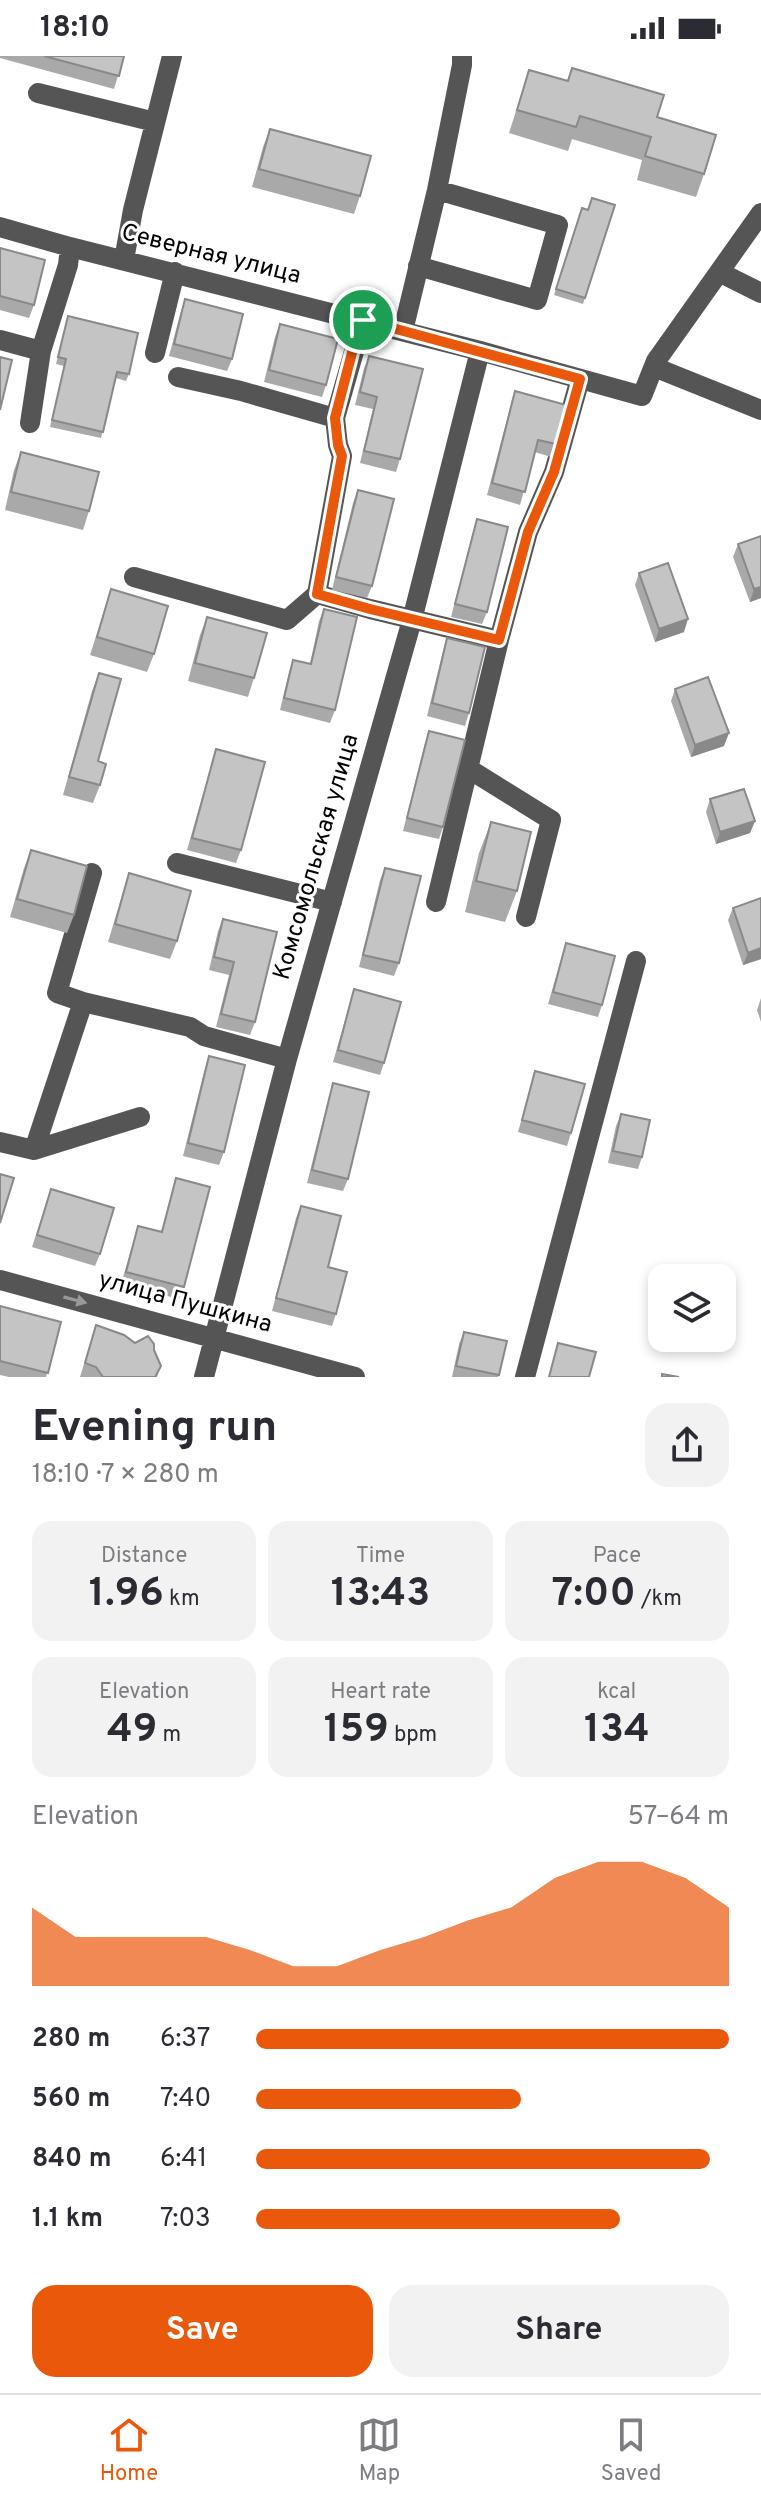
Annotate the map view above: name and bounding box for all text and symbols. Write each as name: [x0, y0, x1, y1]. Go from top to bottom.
text: 18:10: [40, 10, 110, 47]
street label: Северная улица: [118, 218, 304, 292]
pin: [329, 286, 397, 354]
icon: arrive: [341, 298, 385, 342]
street label: Комсомольская улица: [267, 731, 367, 983]
map controls: [648, 1264, 736, 1352]
button: layers: [648, 1264, 736, 1352]
street label: улица Пушкина: [95, 1265, 275, 1341]
one-way arrow: [63, 1295, 88, 1307]
text: Evening run: [32, 1401, 277, 1457]
button: share: [645, 1403, 729, 1487]
text: 18:10 · 7 × 280 m: [32, 1459, 219, 1492]
text: Distance: [101, 1543, 187, 1570]
text: Time: [356, 1543, 405, 1570]
text: Pace: [593, 1543, 641, 1570]
text: 1.96: [89, 1570, 164, 1620]
text: 13:43: [331, 1570, 430, 1620]
text: 7:00: [552, 1570, 636, 1620]
text: km: [164, 1586, 200, 1613]
text: /km: [636, 1586, 682, 1613]
text: Elevation: [99, 1679, 189, 1706]
text: Heart rate: [330, 1679, 431, 1706]
text: kcal: [597, 1679, 636, 1706]
text: 49: [107, 1706, 157, 1756]
text: 159: [324, 1706, 389, 1756]
text: 134: [584, 1706, 650, 1756]
text: m: [157, 1722, 181, 1749]
text: bpm: [389, 1722, 437, 1749]
text: Elevation: [32, 1801, 139, 1834]
text: 57–64 m: [628, 1801, 729, 1834]
text: 280 m: [32, 2023, 110, 2056]
text: 6:37: [160, 2023, 210, 2056]
text: 560 m: [32, 2083, 110, 2116]
text: 7:40: [160, 2083, 211, 2116]
text: 840 m: [32, 2143, 111, 2176]
text: 6:41: [160, 2143, 207, 2176]
text: 1.1 km: [32, 2203, 103, 2236]
text: 7:03: [160, 2203, 211, 2236]
button: Save: [32, 2285, 373, 2377]
button: Share: [389, 2285, 729, 2377]
tab: Home: [100, 2413, 158, 2488]
tab: Map: [357, 2413, 401, 2488]
tab: Saved: [601, 2413, 661, 2488]

